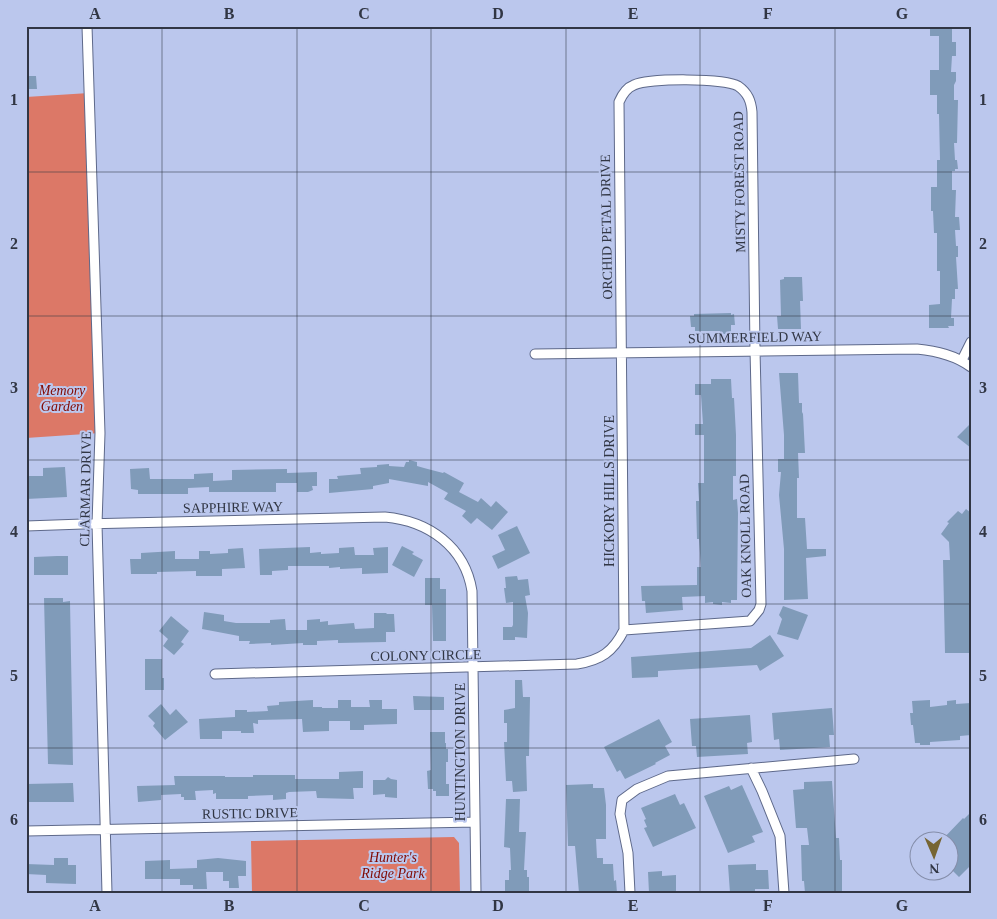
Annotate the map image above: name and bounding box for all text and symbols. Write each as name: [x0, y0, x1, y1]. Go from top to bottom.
text: A: [89, 5, 101, 22]
text: B: [224, 5, 235, 22]
text: C: [358, 5, 370, 22]
text: D: [492, 5, 504, 22]
text: E: [628, 5, 638, 22]
text: F: [763, 5, 773, 22]
text: G: [896, 5, 909, 22]
text: 1: [10, 91, 18, 108]
text: 1: [979, 91, 987, 108]
street label: MISTY FOREST ROAD: [731, 111, 748, 253]
street label: ORCHID PETAL DRIVE: [598, 154, 615, 300]
text: 2: [10, 235, 18, 252]
text: 2: [979, 235, 987, 252]
street label: SUMMERFIELD WAY: [688, 329, 822, 346]
text: 3: [10, 379, 18, 396]
text: 3: [979, 379, 987, 396]
park label: Memory Garden: [38, 383, 86, 414]
street label: HICKORY HILLS DRIVE: [602, 415, 617, 567]
street label: CLARMAR DRIVE: [77, 431, 94, 547]
street label: OAK KNOLL ROAD: [737, 474, 754, 598]
street label: SAPPHIRE WAY: [183, 499, 283, 516]
text: 4: [10, 523, 18, 540]
text: 4: [979, 523, 987, 540]
street label: COLONY CIRCLE: [370, 647, 482, 664]
text: 5: [10, 667, 18, 684]
text: 5: [979, 667, 987, 684]
street label: HUNTINGTON DRIVE: [453, 683, 468, 821]
street label: RUSTIC DRIVE: [202, 805, 298, 822]
text: 6: [10, 811, 18, 828]
text: 6: [979, 811, 987, 828]
north arrow: [910, 832, 960, 882]
park label: Hunter's Ridge Park: [360, 850, 425, 881]
text: N: [929, 861, 940, 876]
text: A: [89, 897, 101, 914]
text: B: [224, 897, 235, 914]
text: C: [358, 897, 370, 914]
text: D: [492, 897, 504, 914]
text: E: [628, 897, 638, 914]
text: F: [763, 897, 773, 914]
text: G: [896, 897, 909, 914]

